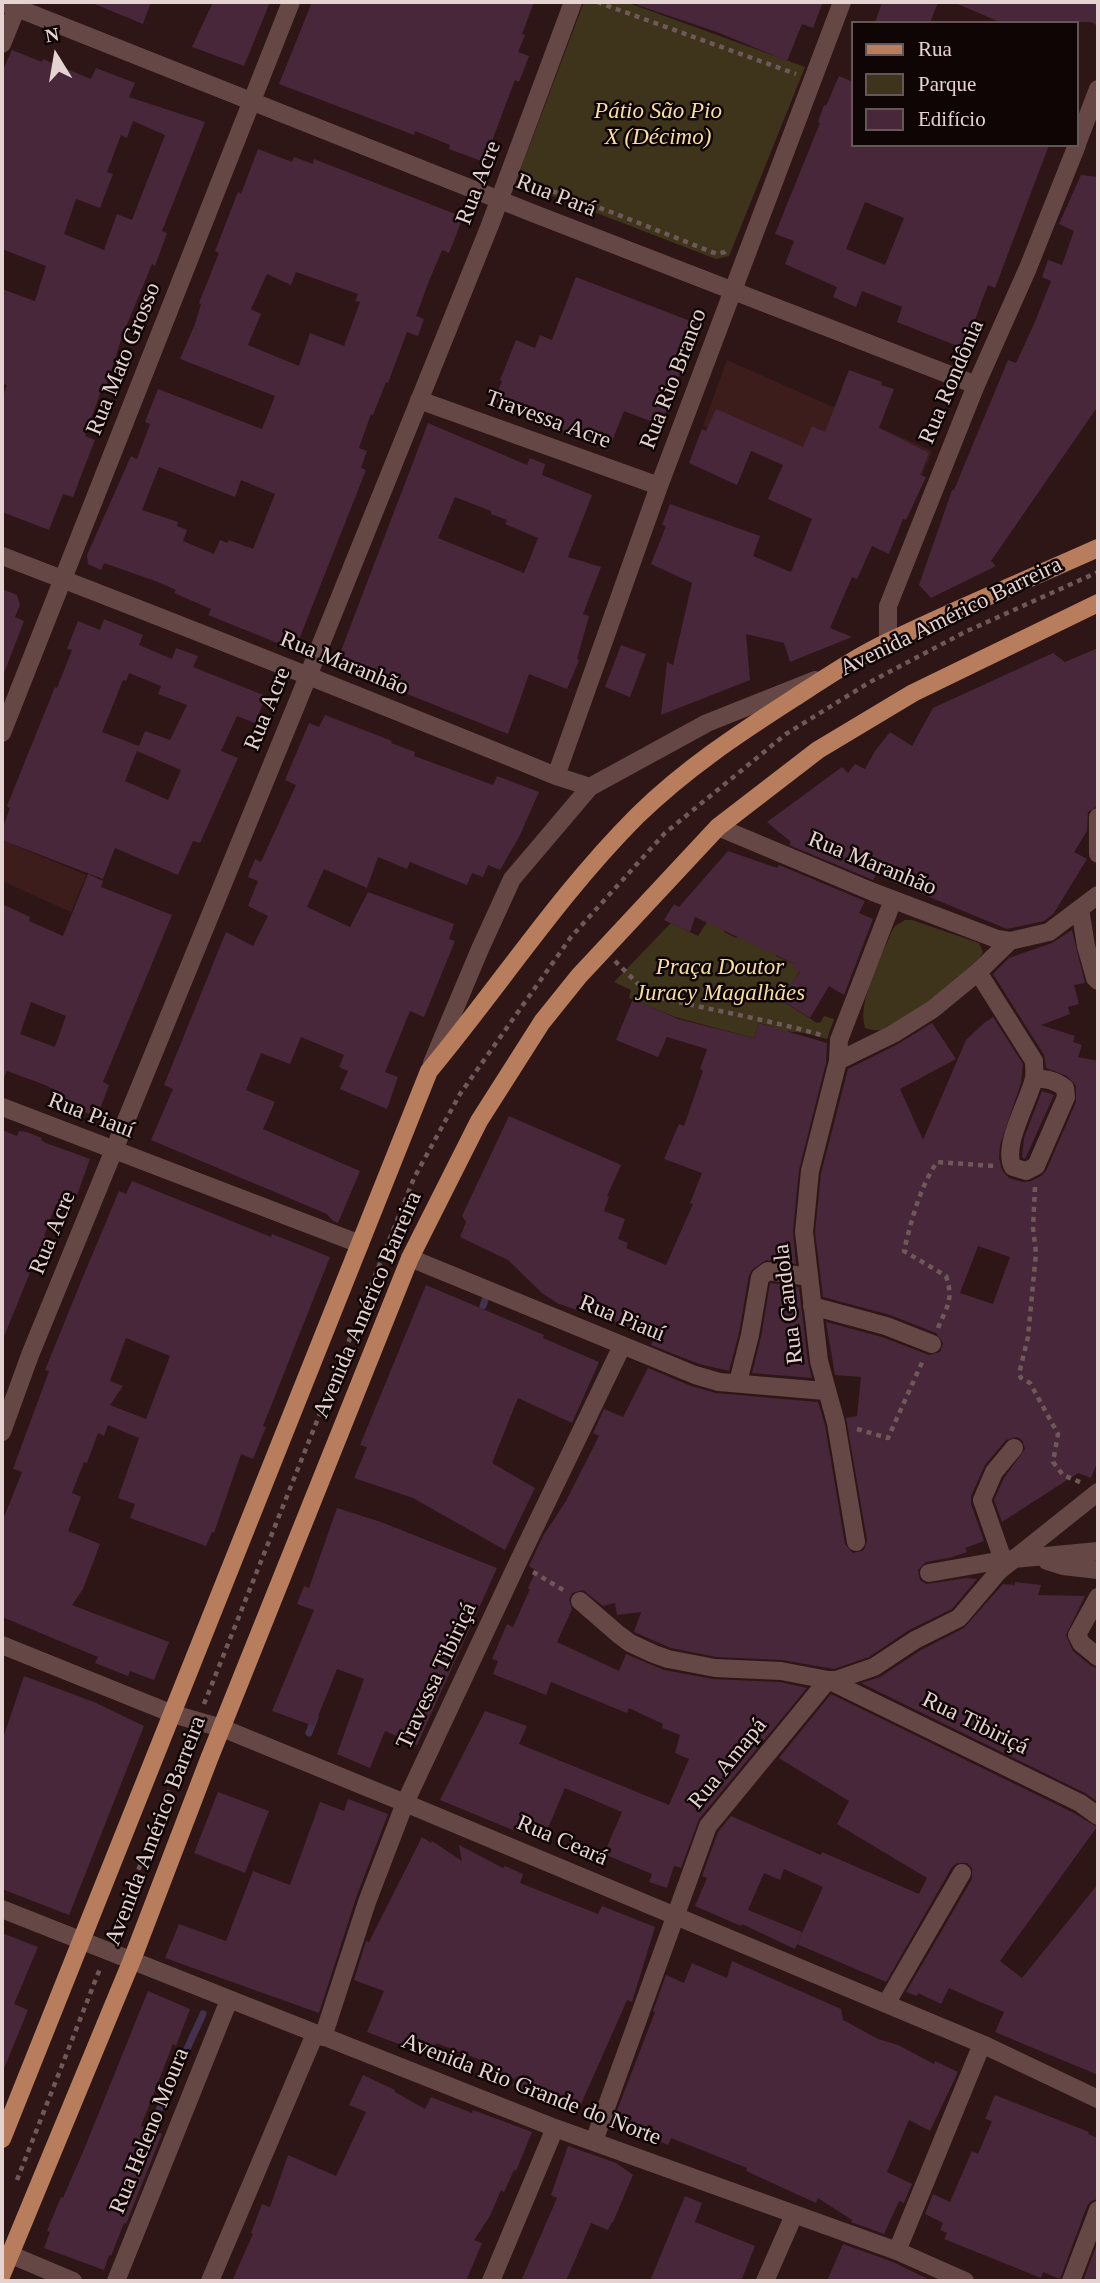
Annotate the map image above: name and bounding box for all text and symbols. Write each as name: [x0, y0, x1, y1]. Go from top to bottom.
north arrow: [21, 21, 91, 91]
legend: [852, 21, 1079, 147]
text: N: [43, 23, 61, 47]
text: Rua: [918, 37, 952, 61]
text: Parque: [918, 72, 976, 96]
park label: Pátio São Pio X (Décimo): [594, 98, 722, 152]
text: Edifício: [918, 107, 986, 131]
street label: Rua Acre: [450, 137, 508, 229]
street label: Rua Pará: [512, 168, 600, 224]
street label: Rua Mato Grosso: [81, 279, 167, 439]
street label: Rua Rio Branco: [635, 305, 713, 453]
street label: Rua Rondônia: [913, 316, 991, 448]
street label: Travessa Acre: [482, 385, 614, 455]
street label: Avenida Américo Barreira: [836, 551, 1066, 683]
street label: Rua Maranhão: [276, 626, 412, 702]
street label: Rua Acre: [239, 663, 297, 755]
street label: Rua Maranhão: [804, 826, 940, 902]
park label: Praça Doutor Juracy Magalhães: [635, 954, 805, 1008]
street label: Rua Piauí: [44, 1087, 138, 1145]
street label: Rua Acre: [24, 1187, 82, 1279]
street label: Avenida Américo Barreira: [308, 1188, 428, 1422]
street label: Rua Gandola: [768, 1242, 810, 1366]
street label: Rua Piauí: [575, 1289, 669, 1349]
street label: Travessa Tibiriçá: [391, 1598, 483, 1754]
street label: Rua Tibiriçá: [917, 1686, 1033, 1762]
street label: Avenida Américo Barreira: [99, 1712, 213, 1950]
street label: Rua Amapá: [683, 1713, 773, 1815]
street label: Rua Ceará: [512, 1809, 612, 1873]
street label: Avenida Rio Grande do Norte: [397, 2028, 665, 2152]
street label: Rua Heleno Moura: [104, 2044, 196, 2218]

